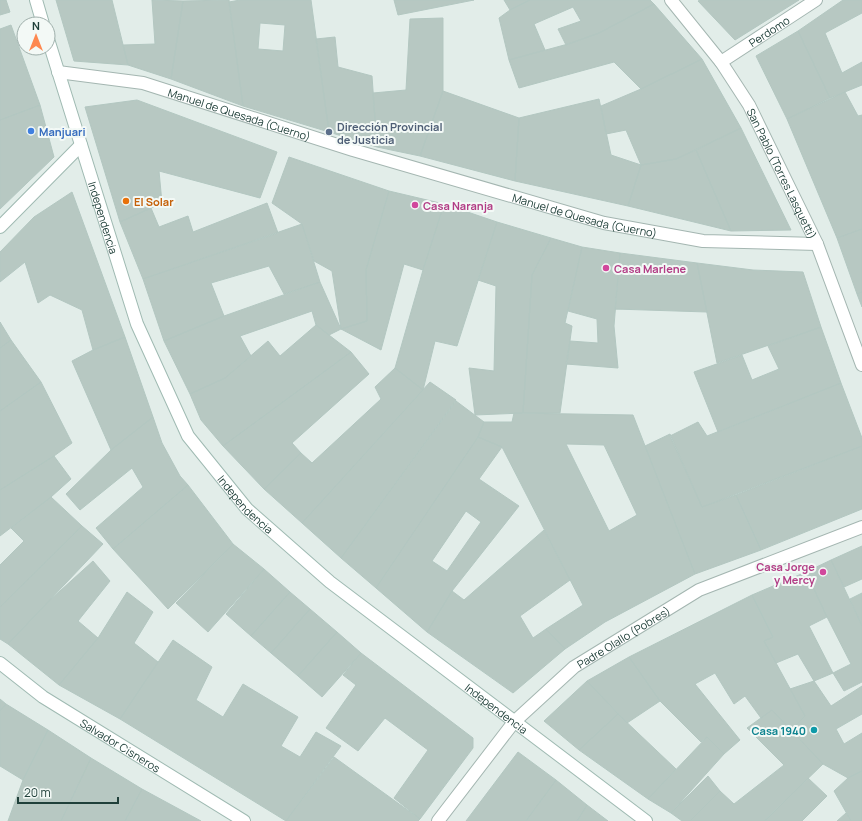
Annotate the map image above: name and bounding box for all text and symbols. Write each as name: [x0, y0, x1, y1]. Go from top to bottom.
street label: Perdomo: [745, 12, 792, 50]
north arrow: [16, 16, 56, 56]
text: N: [32, 18, 40, 33]
street label: Manuel de Quesada (Cuerno): [166, 84, 313, 144]
street label: San Pablo (Torres Lasquetti): [744, 105, 821, 241]
place label: Dirección Provincial de Justicia: [337, 119, 443, 147]
place label: Manjuari: [39, 124, 86, 139]
marker: Manjuari: [26, 126, 36, 136]
marker: Dirección Provincial de Justicia: [324, 127, 334, 137]
street label: Independencia: [85, 179, 122, 256]
street label: Manuel de Quesada (Cuerno): [511, 189, 658, 240]
place label: El Solar: [134, 194, 174, 209]
marker: El Solar: [121, 196, 131, 206]
place label: Casa Naranja: [423, 198, 493, 213]
marker: Casa Naranja: [410, 200, 420, 210]
place label: Casa Marlene: [614, 261, 686, 276]
marker: Casa Marlene: [601, 263, 611, 273]
street label: Independencia: [215, 472, 277, 536]
place label: Casa Jorge y Mercy: [756, 559, 816, 587]
marker: Casa Jorge y Mercy: [818, 567, 828, 577]
street label: Padre Olallo (Pobres): [574, 602, 673, 671]
street label: Independencia: [462, 679, 531, 737]
street label: Salvador Cisneros: [78, 715, 164, 775]
place label: Casa 1940: [751, 723, 806, 738]
marker: Casa 1940: [809, 725, 819, 735]
scale bar: [18, 779, 118, 805]
text: 20 m: [24, 784, 51, 801]

